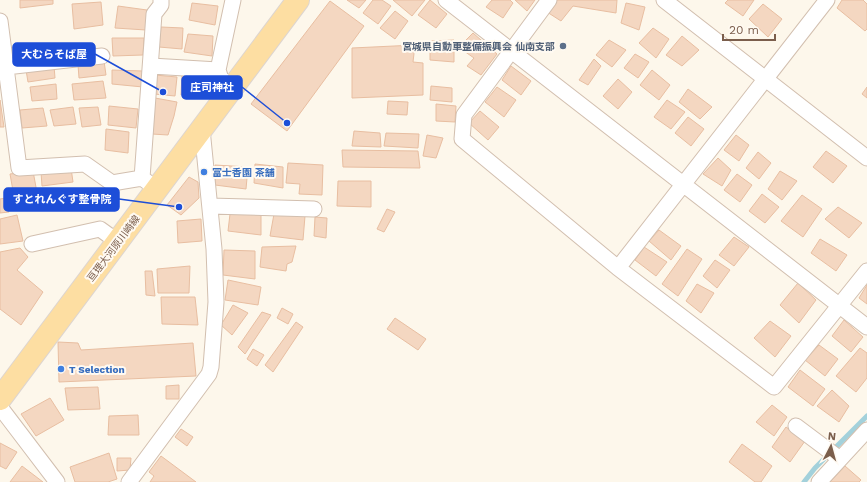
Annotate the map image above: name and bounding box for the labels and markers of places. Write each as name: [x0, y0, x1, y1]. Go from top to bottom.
place label: 宮城県自動車整備振興会 仙南支部: [402, 41, 555, 52]
marker: 宮城県自動車整備振興会 仙南支部: [558, 41, 568, 51]
callout: 大むらそば屋: [13, 43, 95, 66]
callout: 庄司神社: [182, 76, 242, 99]
marker: 富士香園 茶舗: [199, 167, 209, 177]
place label: 富士香園 茶舗: [212, 167, 275, 178]
callout: すとれんぐす整骨院: [4, 188, 119, 211]
marker: T Selection: [56, 364, 66, 374]
place label: T Selection: [69, 364, 125, 375]

